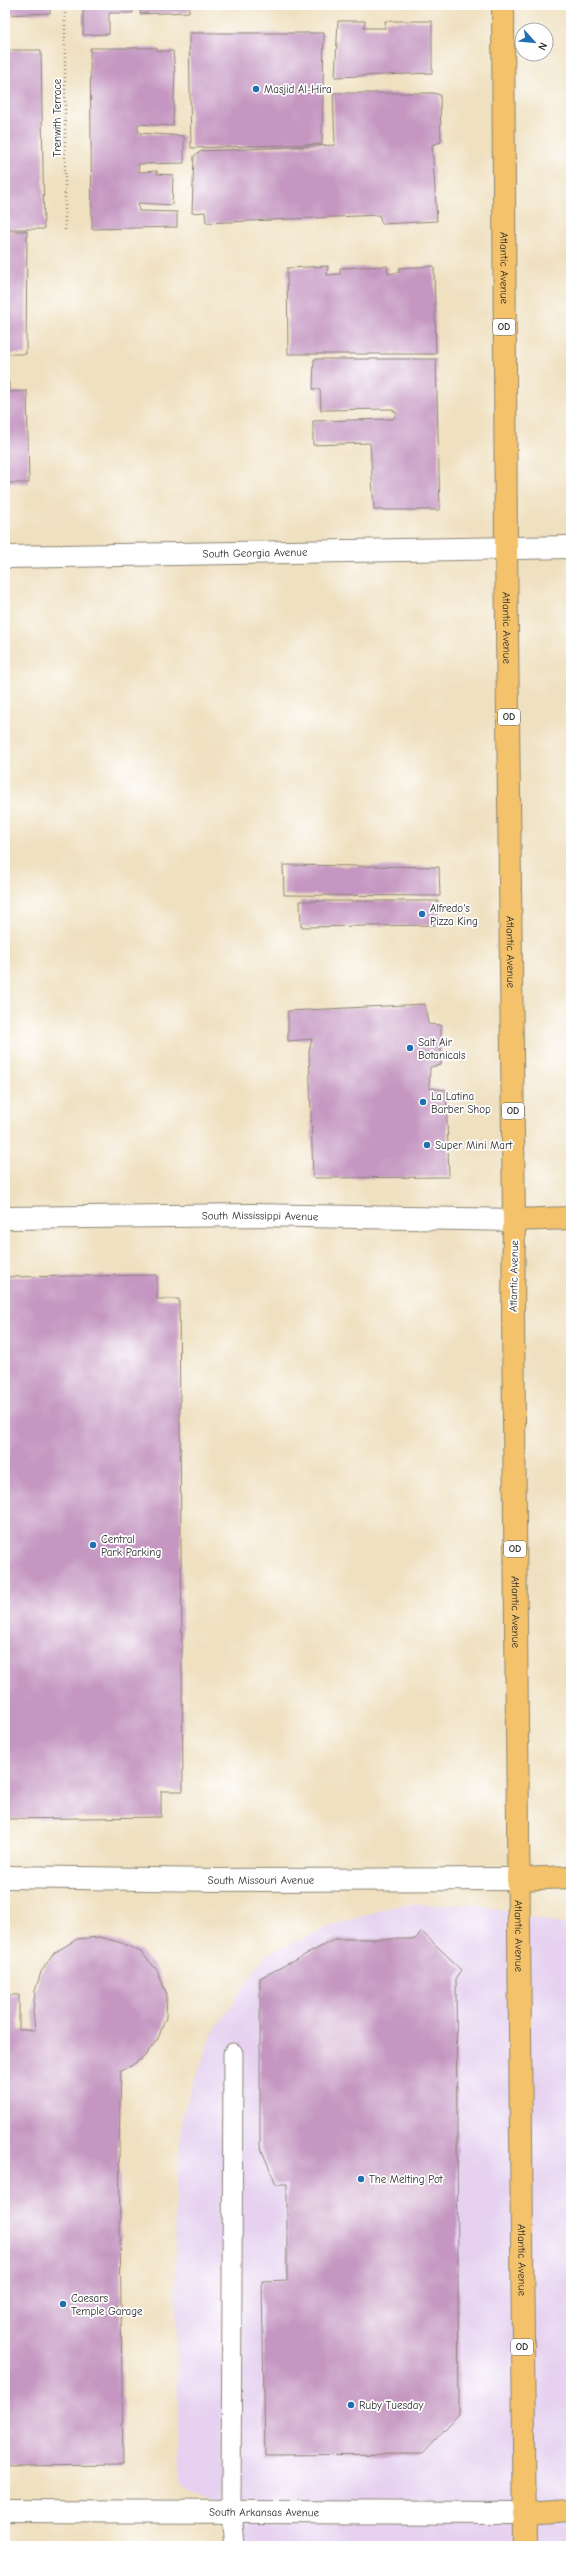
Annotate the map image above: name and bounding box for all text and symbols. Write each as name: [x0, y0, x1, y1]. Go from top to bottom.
north arrow: [514, 22, 554, 62]
text: N: [535, 40, 550, 52]
street label: Trenwith Terrace: [51, 78, 64, 157]
place label: Masjid Al-Hira: [264, 83, 332, 96]
marker: Masjid Al-Hira: [251, 84, 261, 94]
street label: Atlantic Avenue: [498, 232, 511, 305]
road number: OD: [493, 319, 515, 335]
street label: South Georgia Avenue: [202, 545, 308, 560]
street label: Atlantic Avenue: [500, 592, 514, 665]
road number: OD: [498, 709, 520, 725]
place label: Alfredo's Pizza King: [430, 902, 478, 928]
marker: Alfredo's Pizza King: [417, 909, 427, 919]
street label: Atlantic Avenue: [504, 916, 518, 989]
place label: Salt Air Botanicals: [418, 1036, 466, 1062]
marker: Salt Air Botanicals: [405, 1043, 415, 1053]
place label: La Latina Barber Shop: [431, 1090, 491, 1116]
marker: La Latina Barber Shop: [418, 1097, 428, 1107]
road number: OD: [502, 1103, 524, 1119]
place label: Super Mini Mart: [435, 1139, 513, 1152]
marker: Super Mini Mart: [422, 1140, 432, 1150]
street label: South Mississippi Avenue: [202, 1208, 319, 1223]
street label: Atlantic Avenue: [507, 1239, 521, 1312]
place label: Central Park Parking: [101, 1533, 161, 1559]
marker: Central Park Parking: [88, 1540, 98, 1550]
road number: OD: [504, 1541, 526, 1557]
street label: Atlantic Avenue: [509, 1576, 523, 1648]
street label: South Missouri Avenue: [208, 1873, 315, 1887]
street label: Atlantic Avenue: [512, 1900, 526, 1972]
place label: The Melting Pot: [369, 2173, 444, 2186]
marker: The Melting Pot: [356, 2174, 366, 2184]
street label: Atlantic Avenue: [515, 2224, 529, 2296]
place label: Caesars Temple Garage: [71, 2292, 143, 2318]
marker: Caesars Temple Garage: [58, 2299, 68, 2309]
road number: OD: [511, 2339, 533, 2355]
place label: Ruby Tuesday: [359, 2399, 424, 2412]
marker: Ruby Tuesday: [346, 2400, 356, 2410]
street label: South Arkansas Avenue: [209, 2505, 319, 2519]

